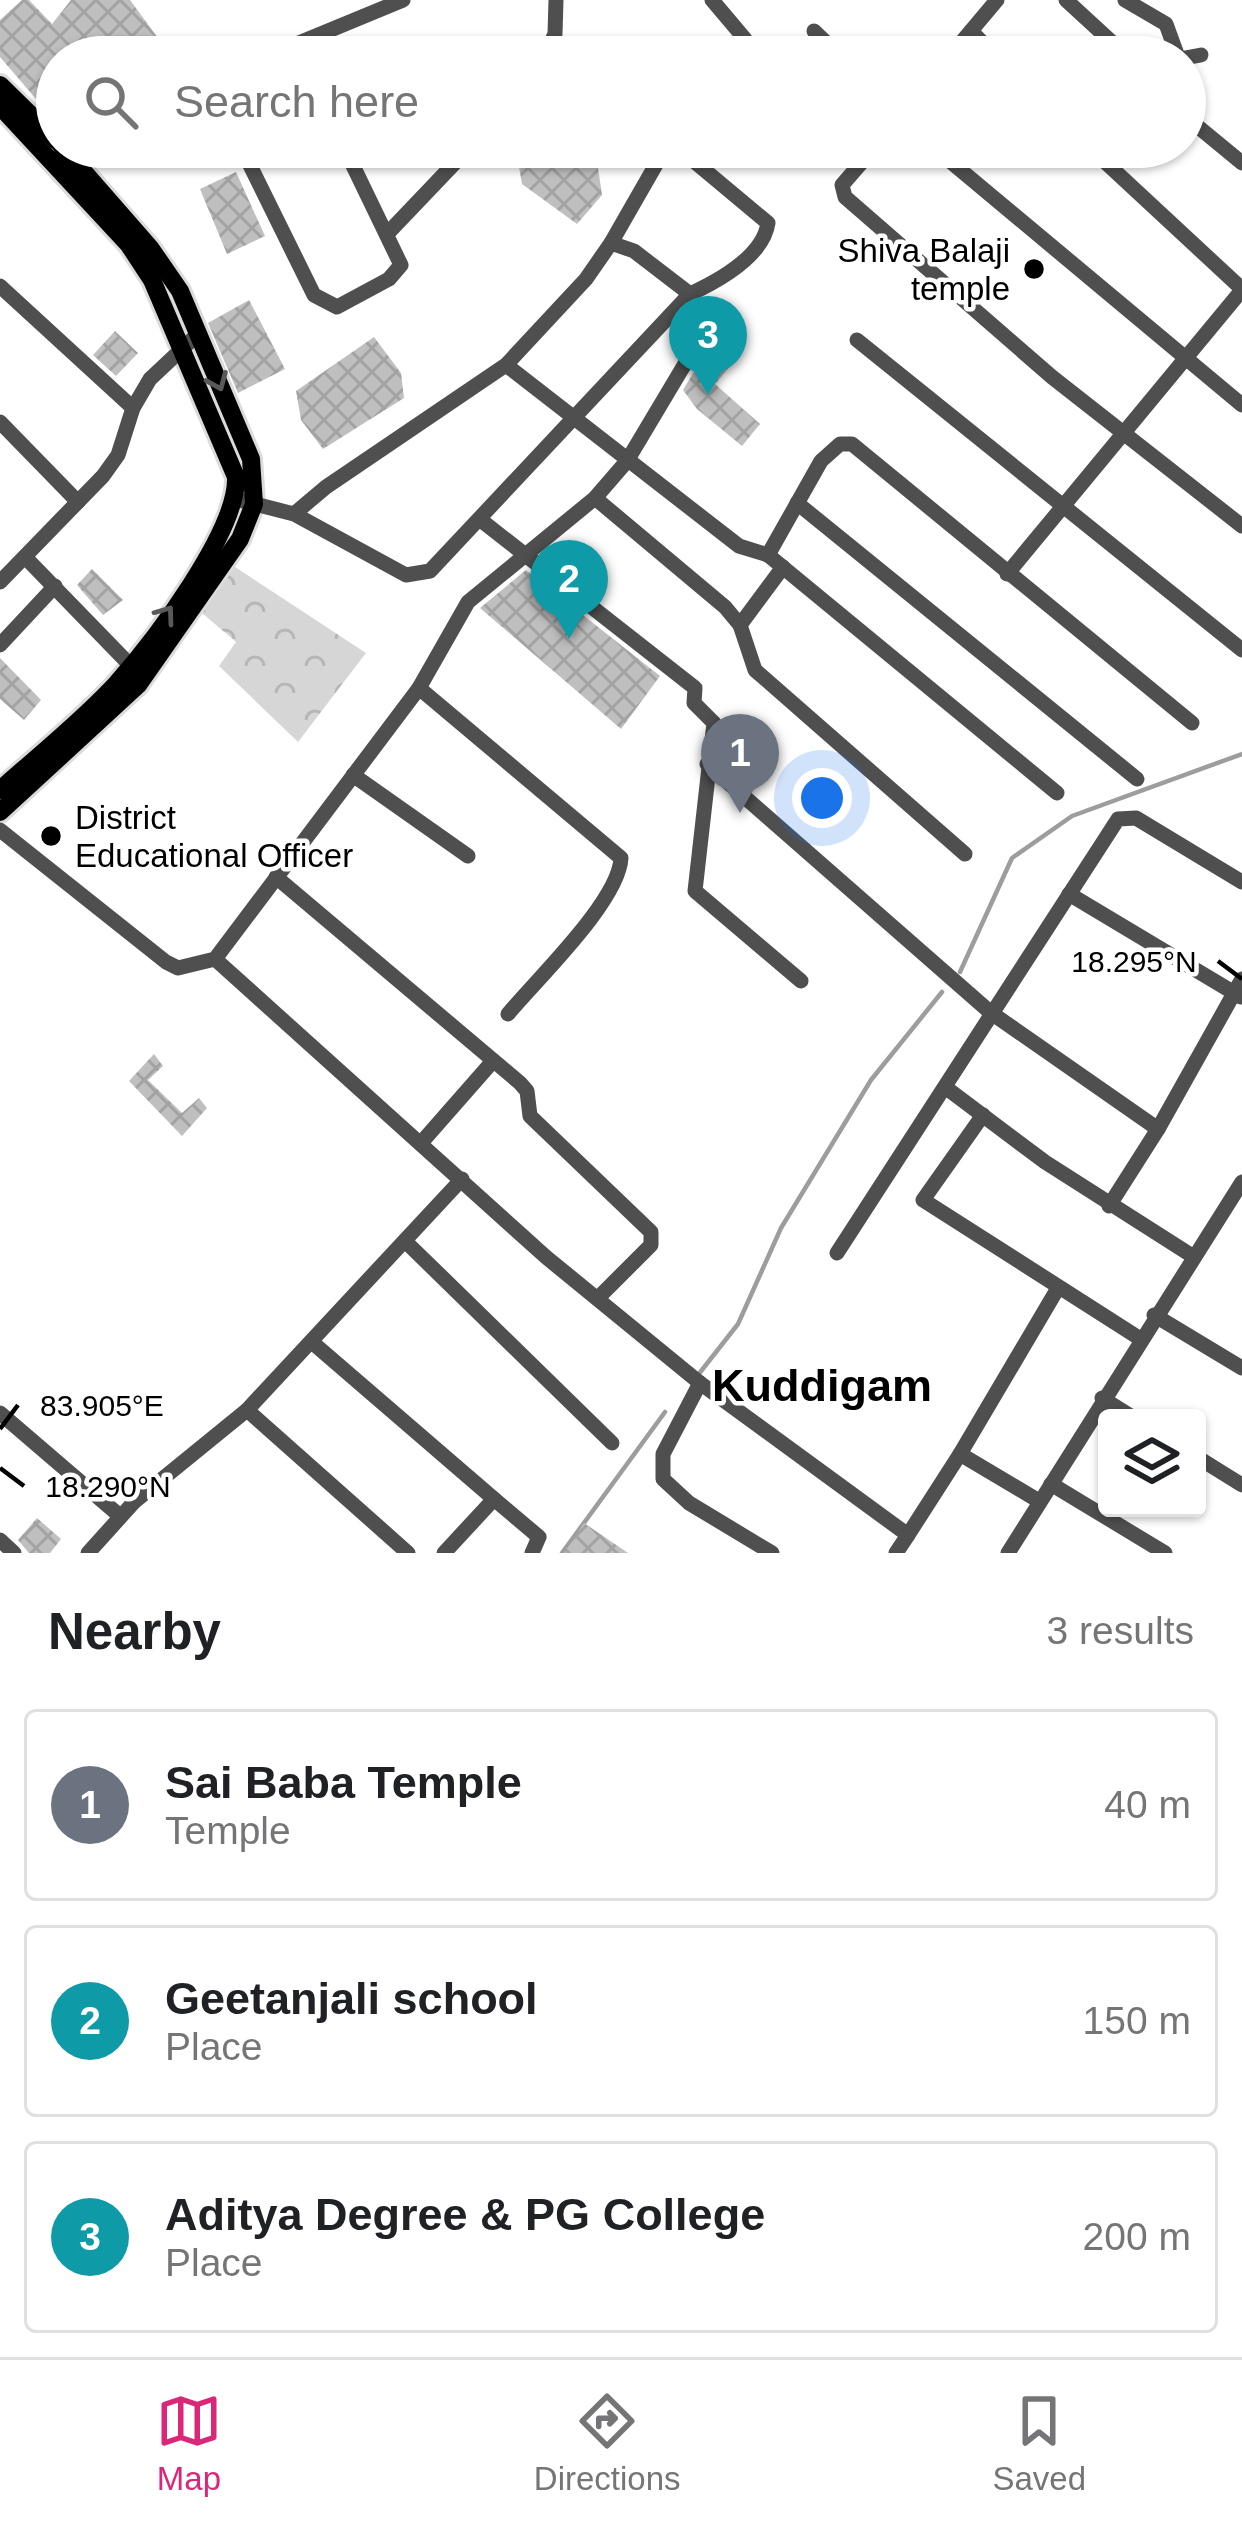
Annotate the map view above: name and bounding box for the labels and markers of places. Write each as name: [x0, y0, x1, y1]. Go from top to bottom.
place label: Shiva Balaji temple: [838, 232, 1010, 307]
marker: Shiva Balaji temple: [1021, 256, 1047, 282]
pin: 3: [669, 296, 747, 395]
pin: 2: [530, 540, 608, 639]
pin: 1: [701, 714, 779, 813]
place label: District Educational Officer: [75, 799, 353, 874]
marker: District Educational Officer: [38, 823, 64, 849]

